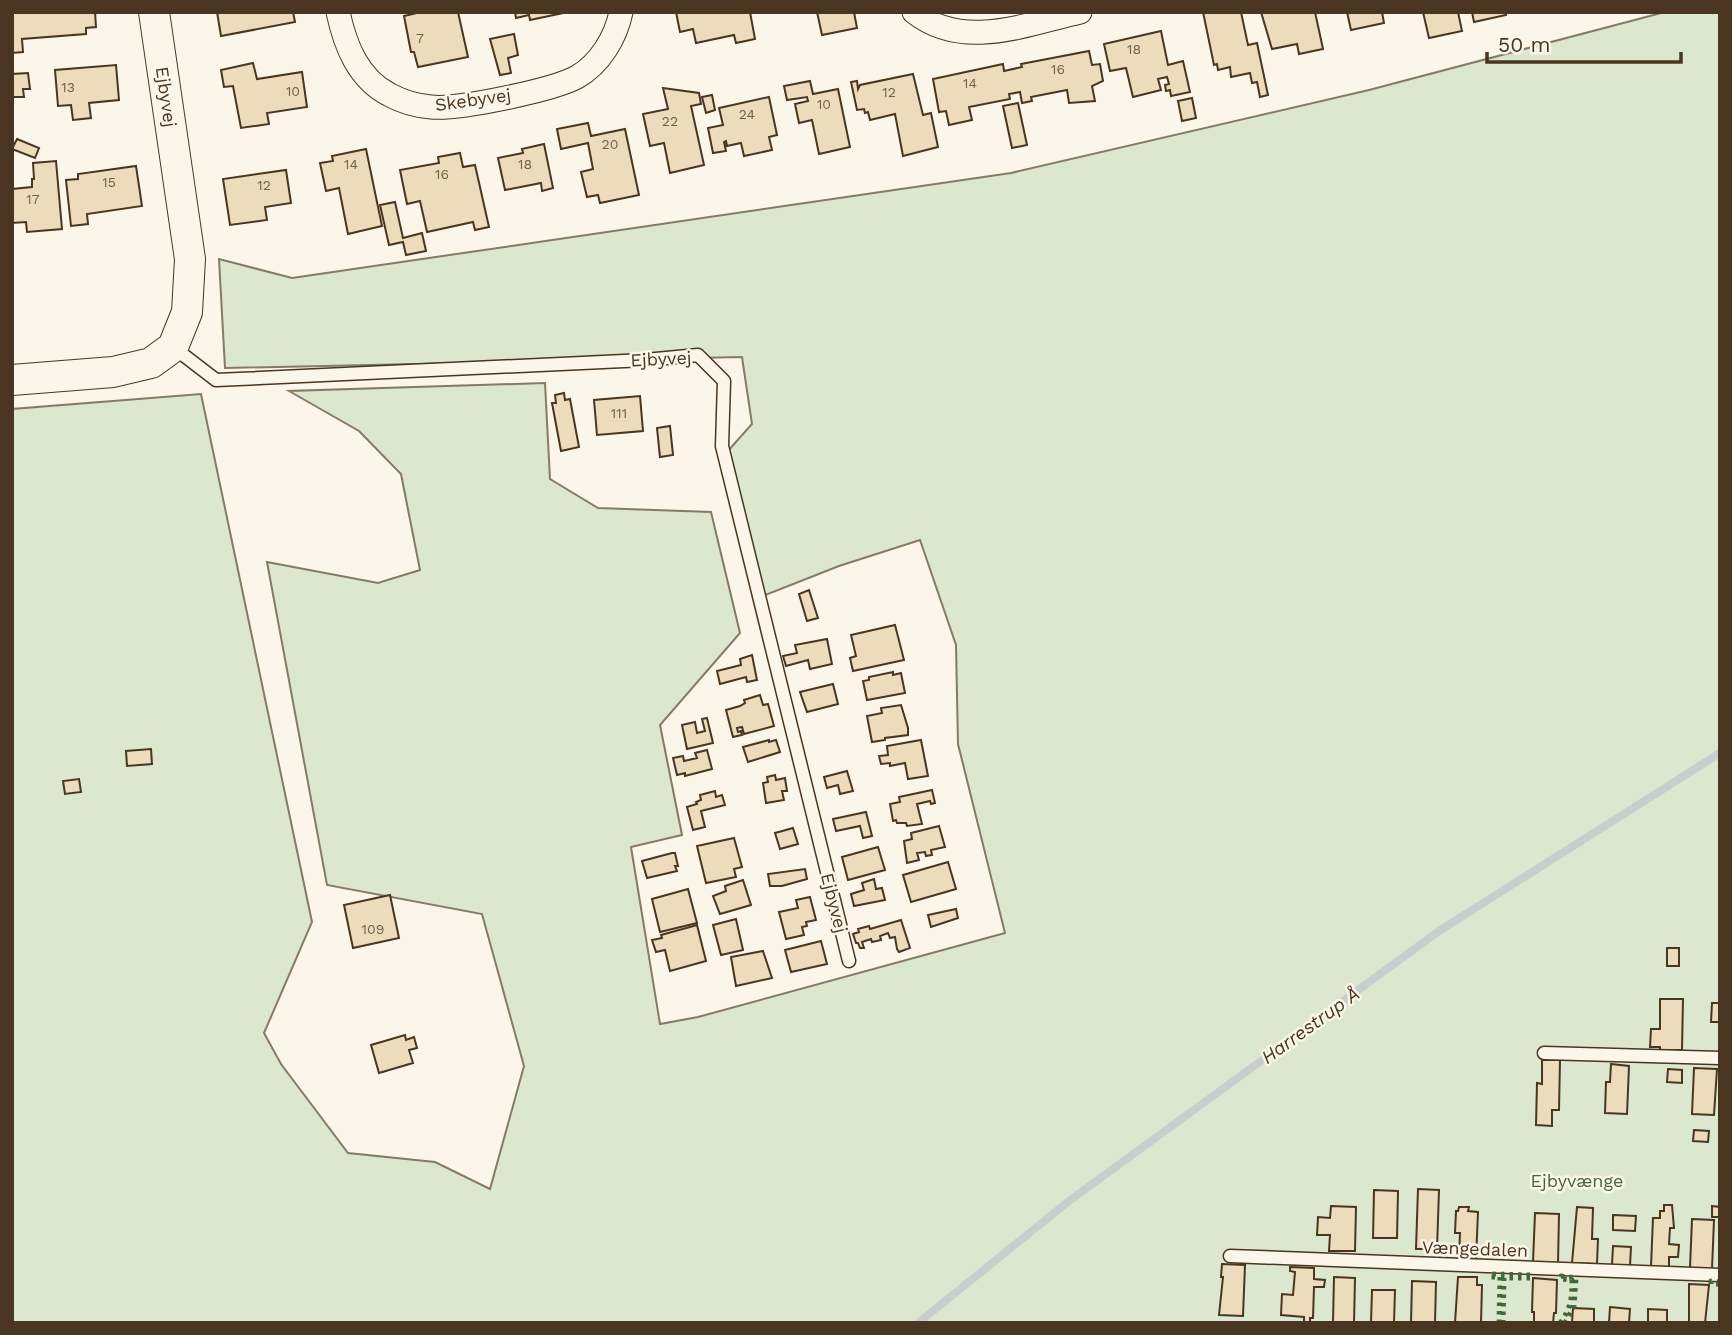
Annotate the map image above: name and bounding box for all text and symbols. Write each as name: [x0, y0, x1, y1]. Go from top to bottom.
scale bar: [1487, 21, 1681, 65]
house number: 7: [416, 30, 424, 46]
text: 50 m: [1498, 32, 1550, 57]
house number: 18: [1127, 41, 1141, 57]
house number: 16: [1051, 61, 1065, 77]
street label: Ejbyvej: [152, 65, 181, 129]
house number: 14: [963, 75, 977, 91]
house number: 13: [61, 79, 75, 95]
house number: 10: [286, 83, 300, 99]
street label: Skebyvej: [434, 84, 512, 115]
house number: 12: [882, 84, 896, 100]
house number: 10: [817, 96, 831, 112]
house number: 24: [739, 106, 755, 122]
house number: 22: [662, 113, 678, 129]
house number: 20: [602, 136, 618, 152]
house number: 14: [344, 156, 358, 172]
house number: 18: [518, 156, 532, 172]
house number: 16: [435, 166, 449, 182]
house number: 15: [102, 174, 116, 190]
house number: 12: [257, 177, 271, 193]
house number: 17: [26, 191, 40, 207]
street label: Ejbyvej: [630, 346, 692, 371]
house number: 111: [611, 405, 627, 421]
street label: Ejbyvej: [817, 871, 852, 935]
house number: 109: [362, 921, 384, 937]
water label: Harrestrup Å: [1257, 982, 1364, 1069]
park label: Ejbyvænge: [1531, 1170, 1623, 1191]
street label: Vængedalen: [1422, 1236, 1529, 1261]

